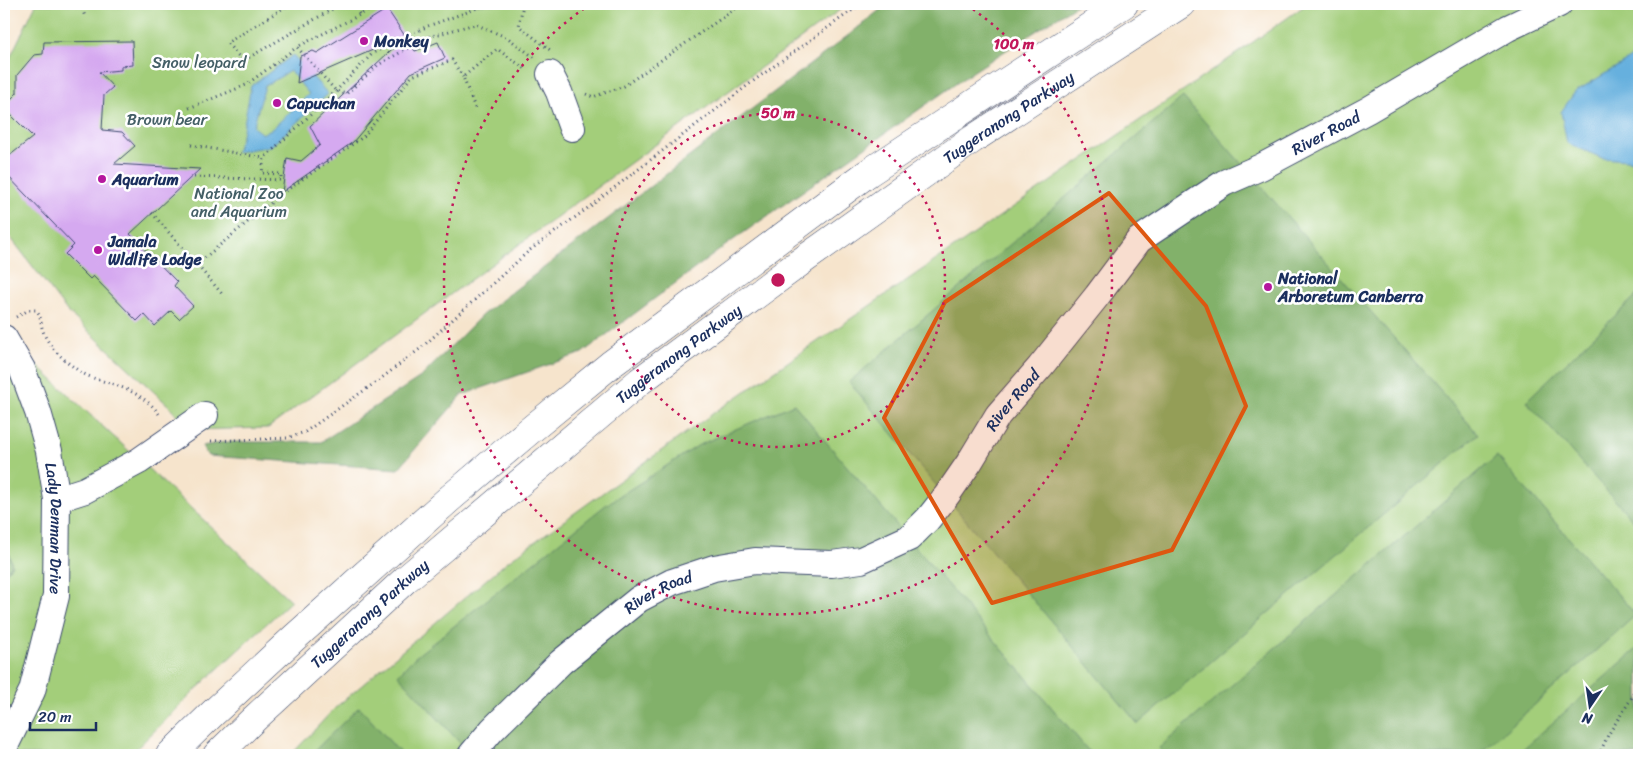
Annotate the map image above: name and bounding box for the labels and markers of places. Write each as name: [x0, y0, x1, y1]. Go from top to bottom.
place label: Monkey: [373, 27, 430, 56]
marker: Monkey: [358, 35, 370, 47]
place label: Capuchan: [286, 89, 355, 118]
marker: Capuchan: [271, 97, 283, 109]
place label: Aquarium: [111, 165, 179, 194]
marker: Aquarium: [96, 173, 108, 185]
place label: Jamala Wldlife Lodge: [107, 227, 203, 274]
marker: Jamala Wldlife Lodge: [92, 244, 104, 256]
place label: National Arboretum Canberra: [1277, 264, 1424, 311]
centre of rings: [769, 271, 787, 289]
marker: National Arboretum Canberra: [1262, 281, 1274, 293]

